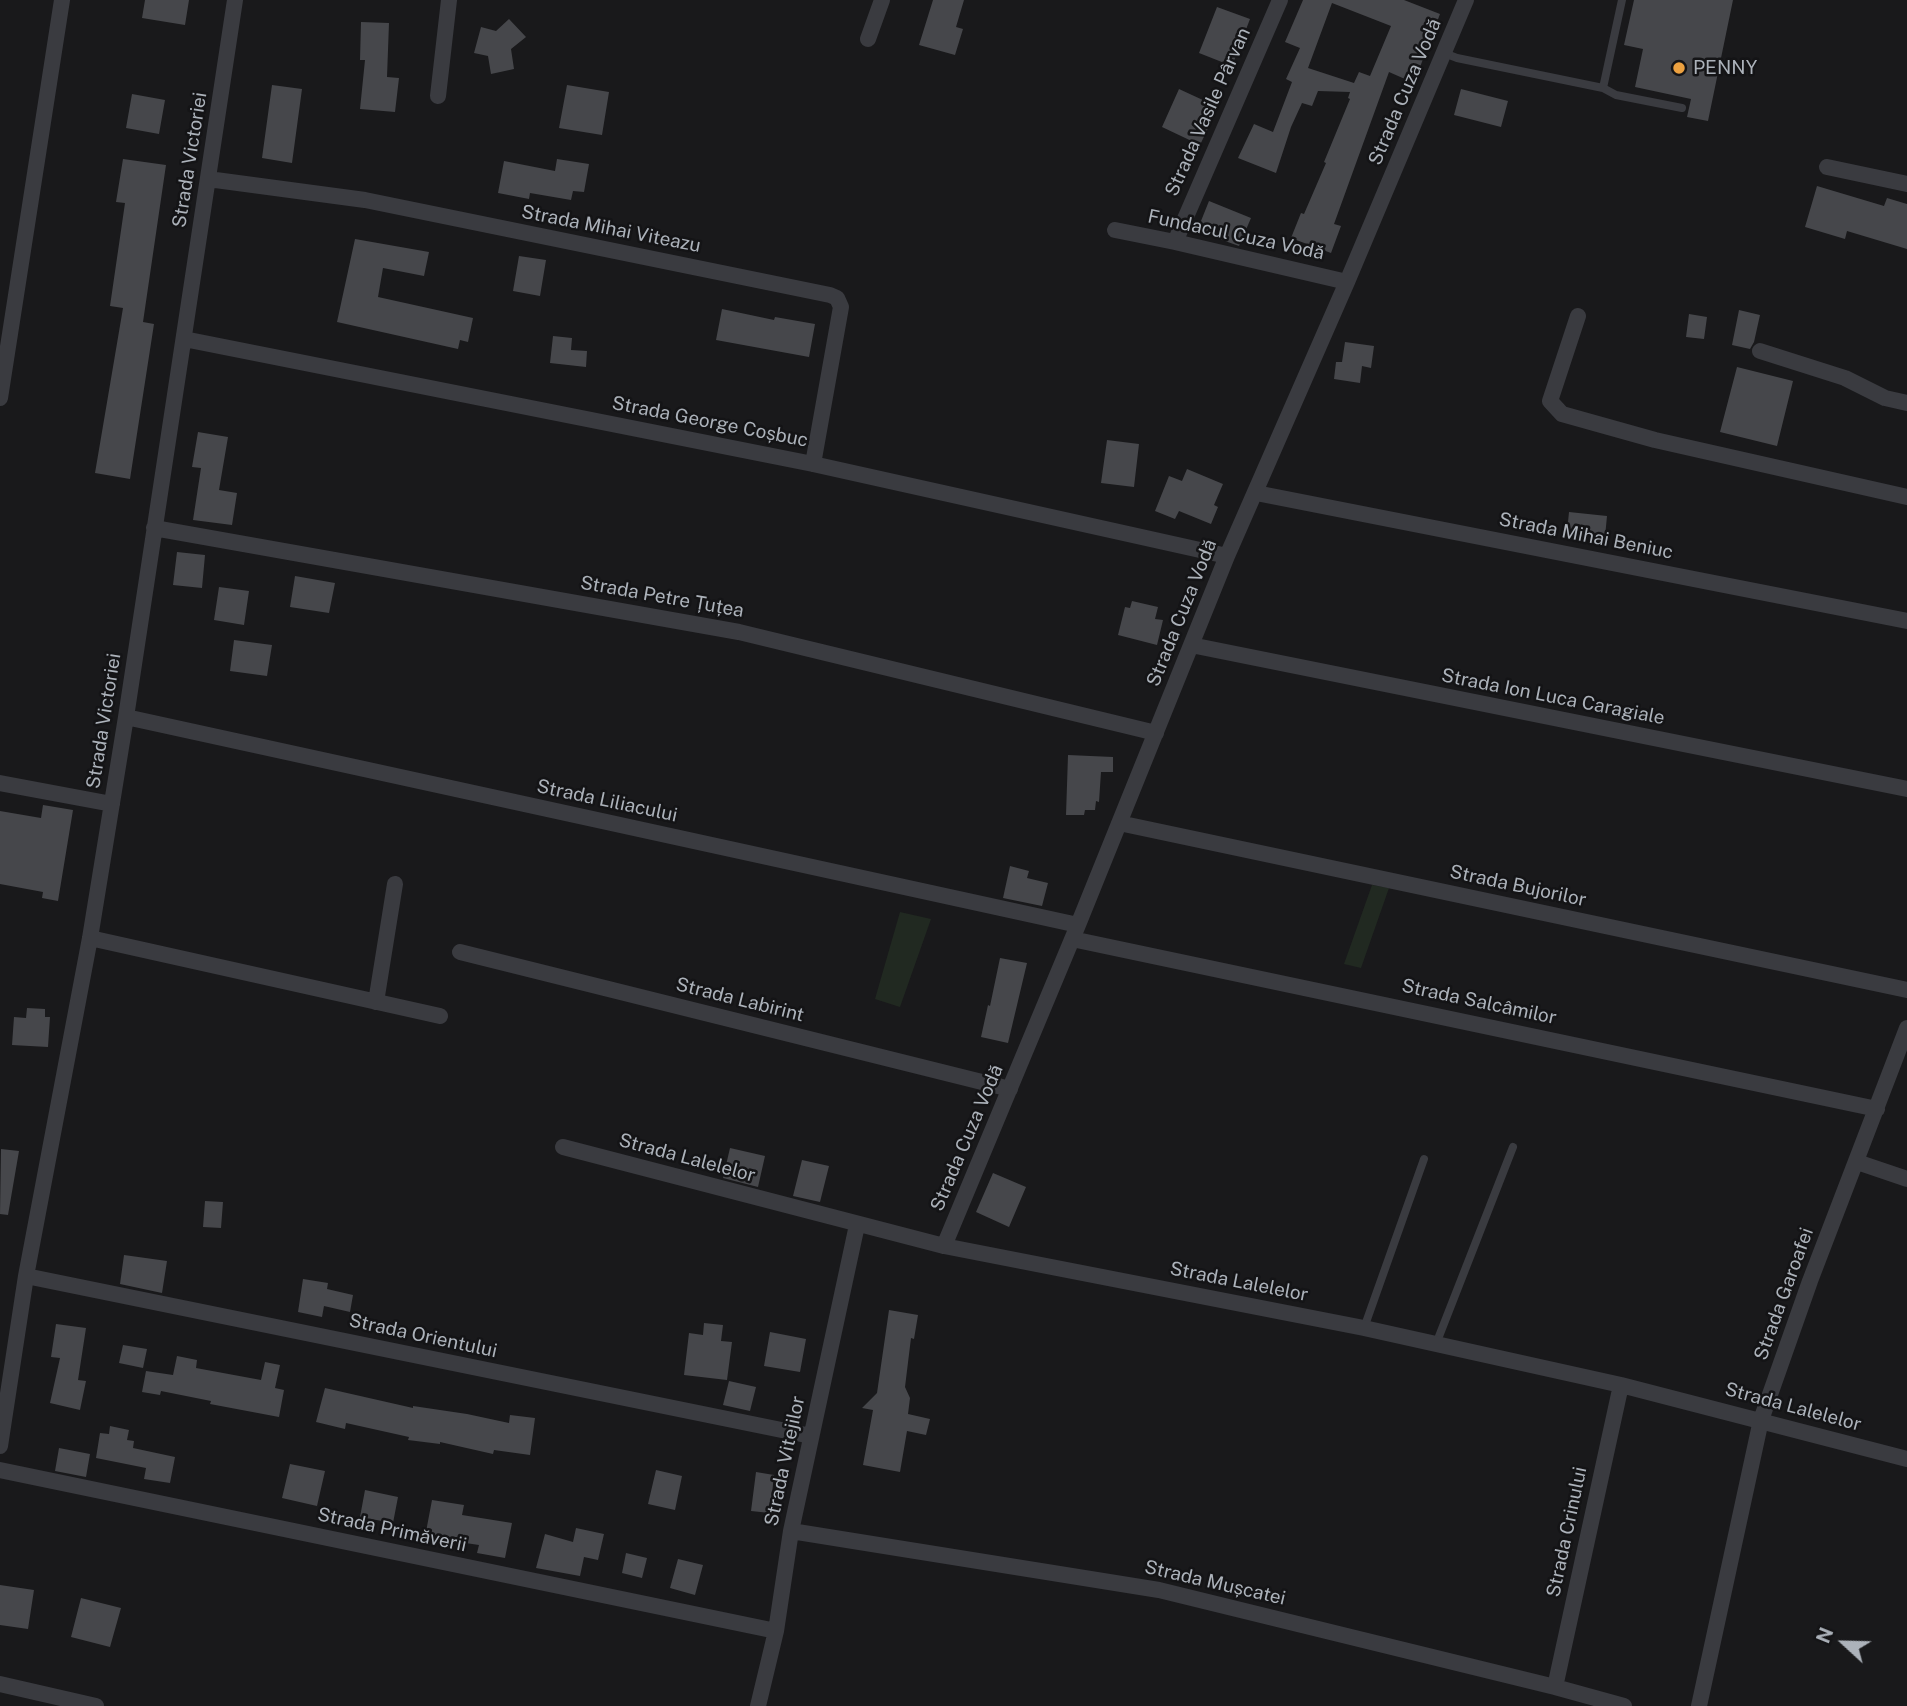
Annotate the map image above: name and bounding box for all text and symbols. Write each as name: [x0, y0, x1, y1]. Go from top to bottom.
street label: Strada Cuza Vodă: [1364, 15, 1446, 169]
street label: Strada Vasile Pârvan: [1161, 24, 1255, 200]
place label: PENNY: [1693, 57, 1757, 79]
marker: PENNY: [1671, 60, 1687, 76]
street label: Strada Victoriei: [168, 91, 212, 229]
street label: Strada Mihai Viteazu: [519, 200, 703, 258]
street label: Fundacul Cuza Vodă: [1146, 205, 1326, 265]
street label: Strada George Coșbuc: [610, 392, 810, 452]
street label: Strada Mihai Beniuc: [1497, 508, 1675, 564]
street label: Strada Cuza Vodă: [1142, 536, 1222, 690]
street label: Strada Petre Țuțea: [578, 571, 746, 623]
street label: Strada Victoriei: [82, 652, 126, 790]
street label: Strada Ion Luca Caragiale: [1439, 664, 1667, 730]
street label: Strada Liliacului: [535, 775, 679, 827]
street label: Strada Bujorilor: [1448, 860, 1588, 912]
street label: Strada Labirint: [674, 973, 806, 1027]
street label: Strada Salcâmilor: [1400, 974, 1558, 1030]
street label: Strada Cuza Vodă: [926, 1061, 1008, 1215]
street label: Strada Lalelelor: [616, 1129, 758, 1187]
street label: Strada Garoafei: [1749, 1225, 1819, 1363]
street label: Strada Lalelelor: [1168, 1257, 1310, 1307]
street label: Strada Orientului: [347, 1309, 499, 1363]
street label: Strada Lalelelor: [1722, 1378, 1864, 1436]
street label: Strada Vitejilor: [760, 1394, 810, 1528]
street label: Strada Crinului: [1542, 1465, 1592, 1599]
street label: Strada Primăverii: [315, 1503, 469, 1557]
street label: Strada Mușcatei: [1142, 1556, 1288, 1610]
north arrow: [1809, 1608, 1879, 1678]
text: N: [1812, 1624, 1838, 1646]

